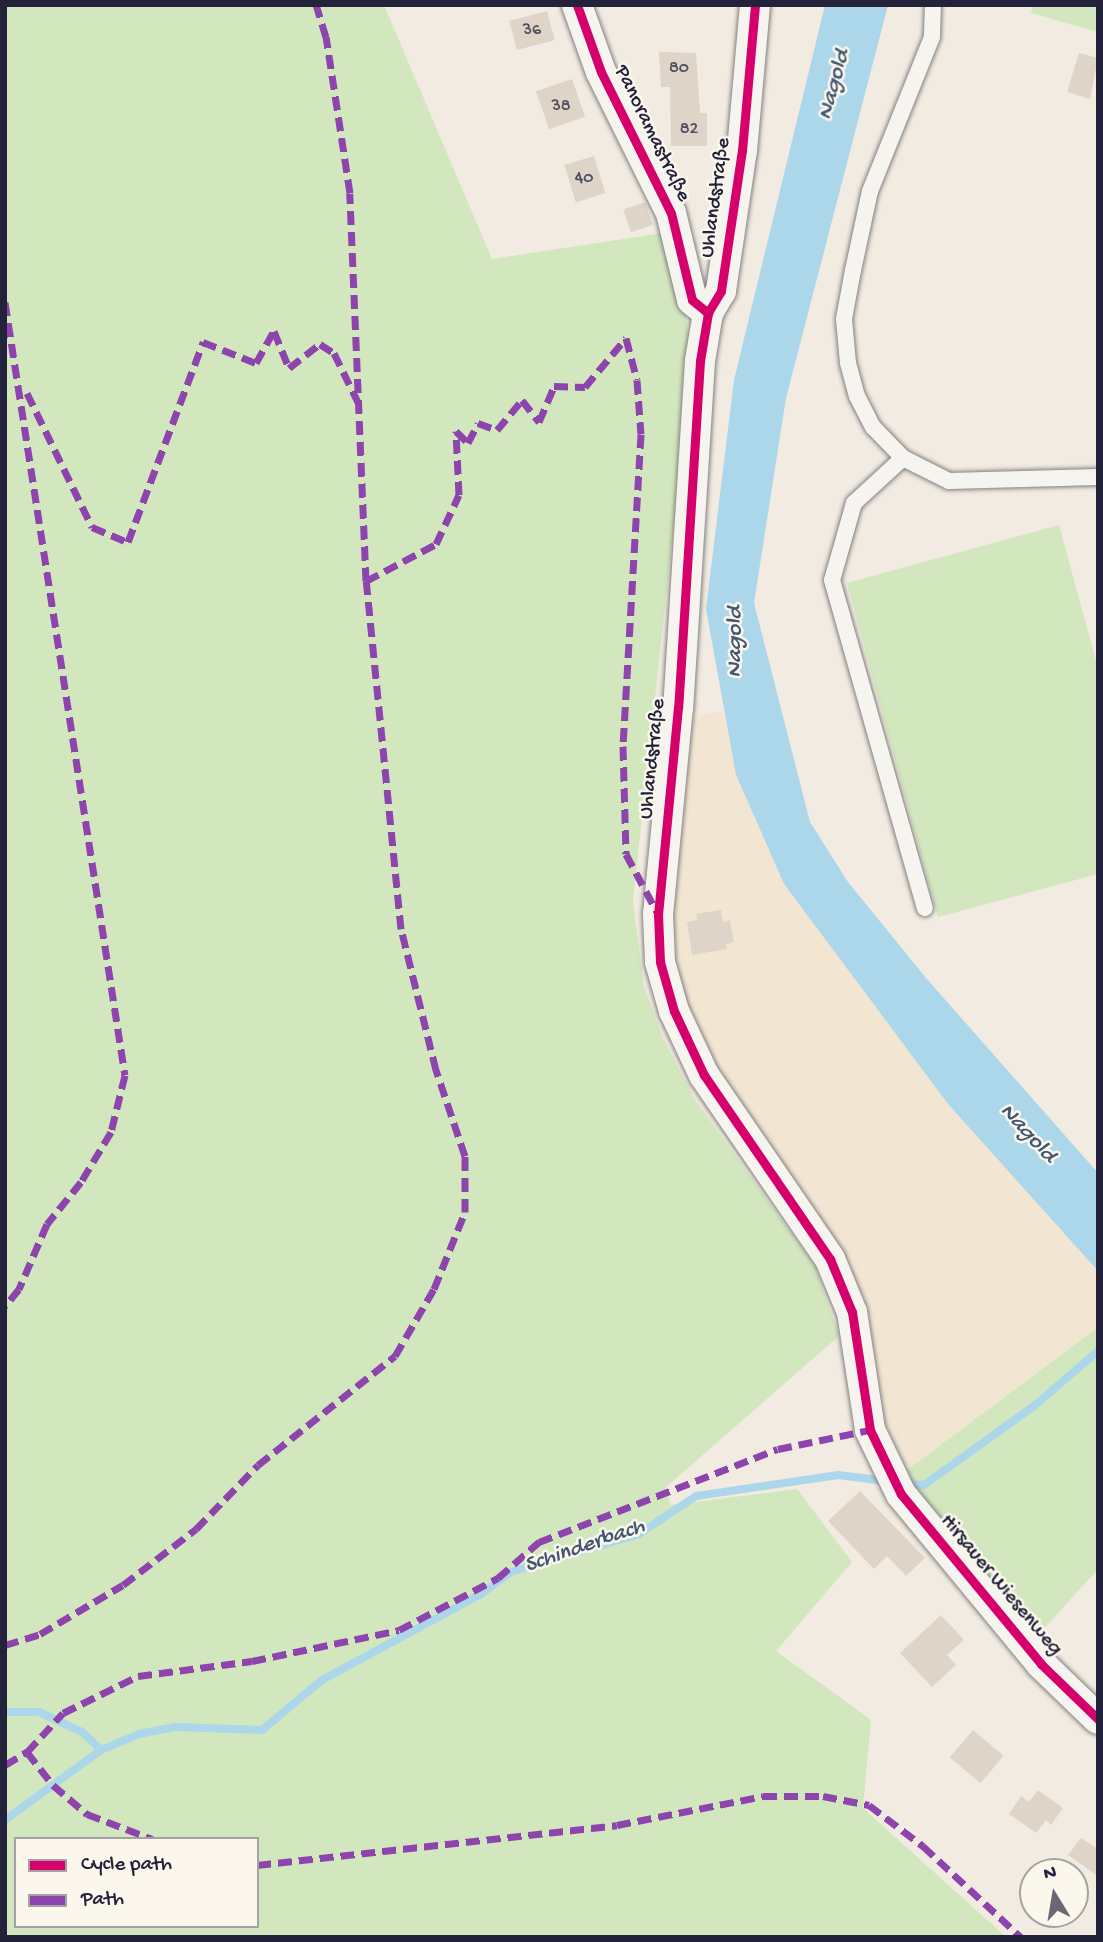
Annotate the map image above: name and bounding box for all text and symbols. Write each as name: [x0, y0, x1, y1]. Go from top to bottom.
house number: 36: [523, 20, 541, 42]
water label: Nagold: [812, 47, 858, 123]
house number: 80: [669, 58, 689, 80]
street label: Panoramastraße: [607, 62, 695, 206]
house number: 38: [551, 96, 571, 118]
house number: 82: [680, 119, 698, 141]
street label: Uhlandstraße: [696, 136, 738, 260]
house number: 40: [575, 168, 593, 190]
water label: Nagold: [722, 606, 750, 678]
street label: Uhlandstraße: [635, 698, 673, 820]
water label: Nagold: [993, 1098, 1061, 1170]
street label: Hirsauer Wiesenweg: [933, 1510, 1067, 1662]
water label: Schinderbach: [521, 1514, 649, 1580]
legend: [14, 1837, 259, 1928]
text: Cycle path: [81, 1853, 172, 1878]
north arrow: [1019, 1858, 1089, 1928]
text: N: [1042, 1861, 1059, 1886]
text: Path: [81, 1888, 124, 1913]

